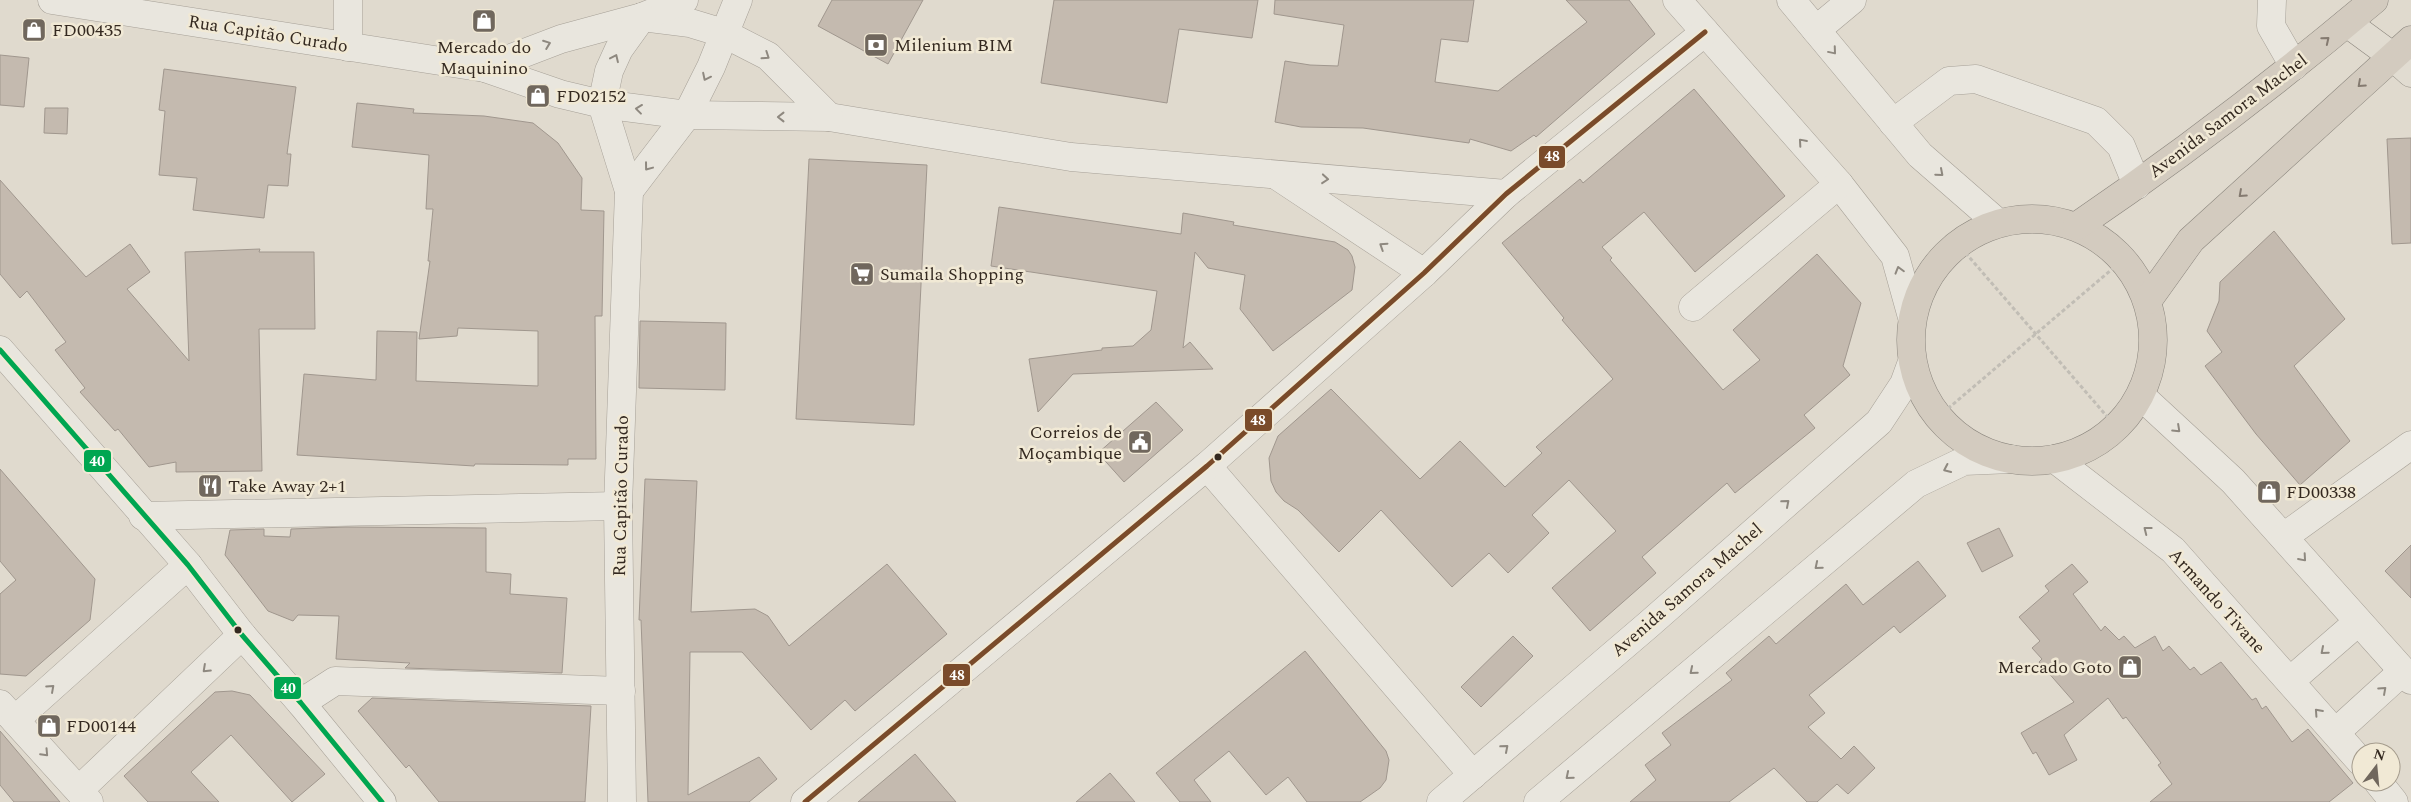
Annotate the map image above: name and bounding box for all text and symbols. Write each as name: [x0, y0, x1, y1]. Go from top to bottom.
street label: Rua Capitão Curado: [186, 8, 350, 60]
shop icon: Mercado do Maquinino: [471, 8, 497, 34]
shop icon: FD00435: [21, 17, 47, 43]
place label: FD00435: [52, 17, 122, 44]
bank icon: Milenium BIM: [863, 32, 889, 58]
place label: Milenium BIM: [894, 32, 1013, 59]
place label: Mercado do Maquinino: [437, 34, 531, 82]
one-way arrow: [2320, 38, 2329, 46]
one-way arrow: [542, 40, 551, 50]
one-way arrow: [1828, 45, 1836, 54]
street label: Avenida Samora Machel: [2143, 47, 2313, 185]
one-way arrow: [760, 50, 770, 59]
one-way arrow: [609, 54, 619, 63]
one-way arrow: [702, 72, 712, 81]
one-way arrow: [2358, 78, 2367, 87]
shop icon: FD02152: [525, 83, 551, 109]
place label: FD02152: [556, 83, 626, 110]
one-way arrow: [634, 104, 642, 115]
one-way arrow: [776, 112, 784, 122]
one-way arrow: [1799, 138, 1808, 147]
line badge: 48: [1538, 145, 1566, 169]
text: 48: [1544, 146, 1560, 167]
one-way arrow: [645, 161, 653, 170]
one-way arrow: [1935, 167, 1944, 176]
one-way arrow: [1321, 173, 1329, 184]
one-way arrow: [2238, 188, 2247, 197]
one-way arrow: [1379, 243, 1389, 252]
supermarket icon: Sumaila Shopping: [849, 261, 875, 287]
place label: Sumaila Shopping: [880, 261, 1024, 288]
one-way arrow: [1894, 266, 1905, 275]
line badge: 48: [1244, 408, 1273, 432]
text: 48: [1250, 410, 1266, 431]
street label: Rua Capitão Curado: [606, 415, 636, 577]
place label: Correios de Moçambique: [1018, 419, 1122, 467]
one-way arrow: [2172, 423, 2181, 432]
public building icon: Correios de Moçambique: [1127, 429, 1153, 455]
line badge: 40: [83, 449, 112, 473]
text: 40: [89, 451, 105, 472]
unlabelled marker: [1213, 452, 1223, 462]
one-way arrow: [1943, 463, 1952, 473]
restaurant icon: Take Away 2+1: [197, 473, 223, 499]
place label: Take Away 2+1: [228, 473, 346, 500]
shop icon: FD00338: [2256, 479, 2282, 505]
place label: FD00338: [2286, 479, 2356, 506]
one-way arrow: [1781, 500, 1790, 509]
street label: Avenida Samora Machel: [1605, 516, 1769, 664]
one-way arrow: [2144, 528, 2153, 536]
street label: Armando Tivane: [2162, 542, 2272, 660]
one-way arrow: [2297, 552, 2306, 561]
one-way arrow: [1814, 561, 1823, 570]
unlabelled marker: [233, 625, 243, 635]
one-way arrow: [2320, 645, 2329, 654]
place label: Mercado Goto: [1998, 654, 2112, 681]
shop icon: Mercado Goto: [2117, 654, 2143, 680]
one-way arrow: [203, 663, 212, 672]
line badge: 48: [942, 663, 971, 687]
text: 48: [949, 665, 965, 686]
one-way arrow: [1690, 666, 1699, 675]
line badge: 40: [273, 676, 302, 700]
text: 40: [280, 678, 296, 699]
one-way arrow: [46, 684, 55, 693]
one-way arrow: [2377, 687, 2386, 696]
one-way arrow: [2315, 709, 2324, 718]
shop icon: FD00144: [36, 713, 62, 739]
place label: FD00144: [66, 713, 136, 740]
north arrow: [2351, 742, 2401, 792]
text: N: [2371, 743, 2388, 767]
one-way arrow: [1499, 745, 1508, 753]
one-way arrow: [39, 747, 48, 756]
one-way arrow: [1566, 770, 1575, 779]

